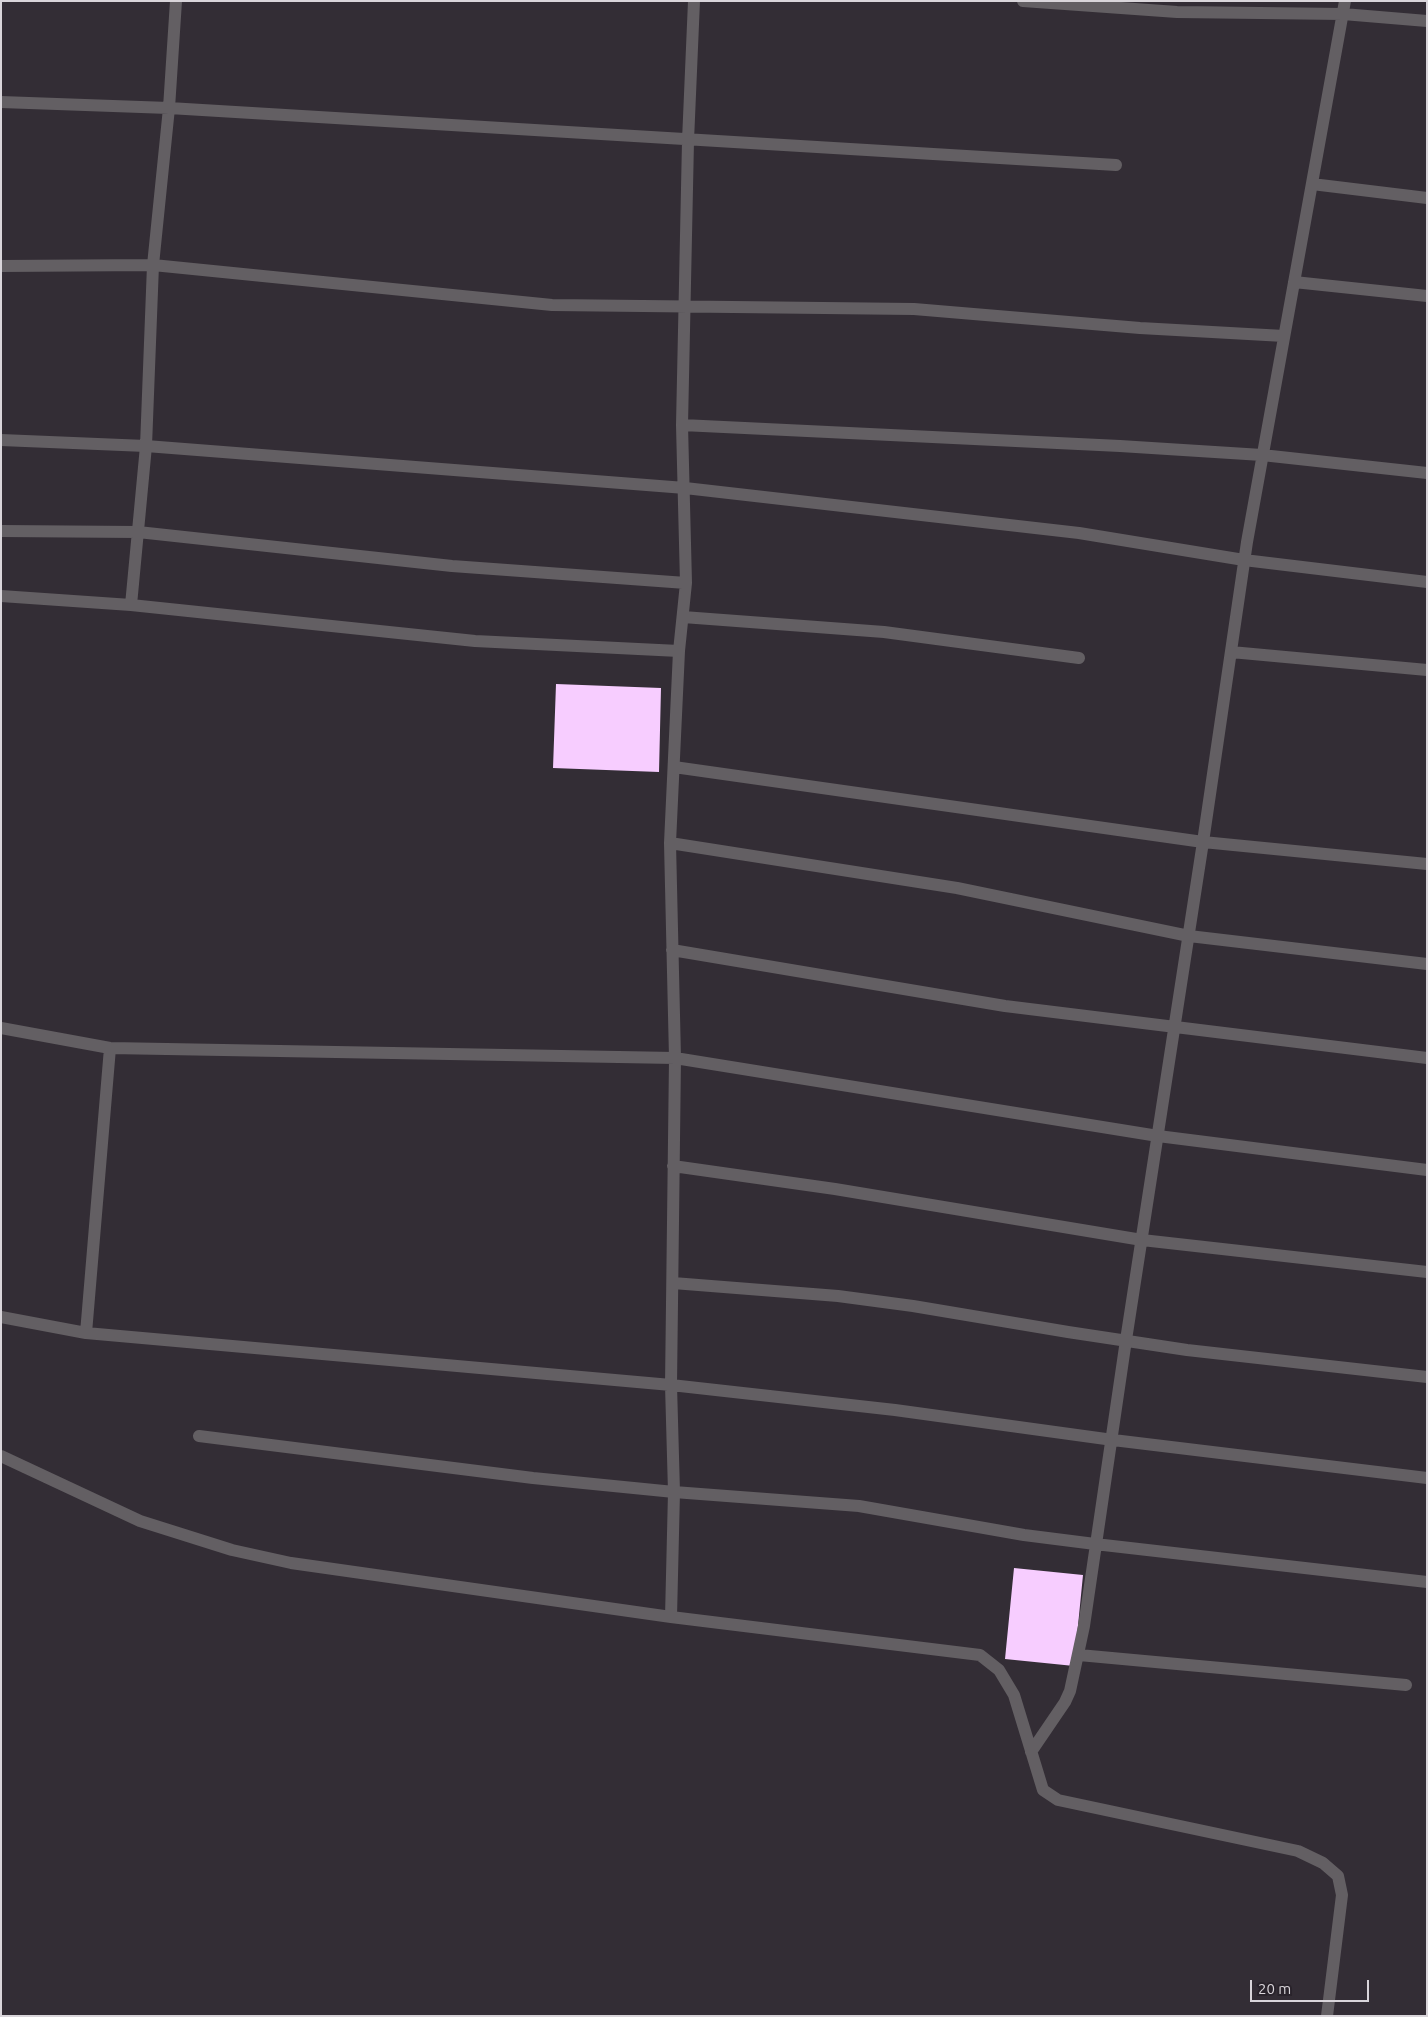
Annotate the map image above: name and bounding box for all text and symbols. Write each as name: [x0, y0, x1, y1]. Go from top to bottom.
scale bar: [1253, 1970, 1372, 2002]
text: 20 m: [1258, 1980, 1291, 1997]

